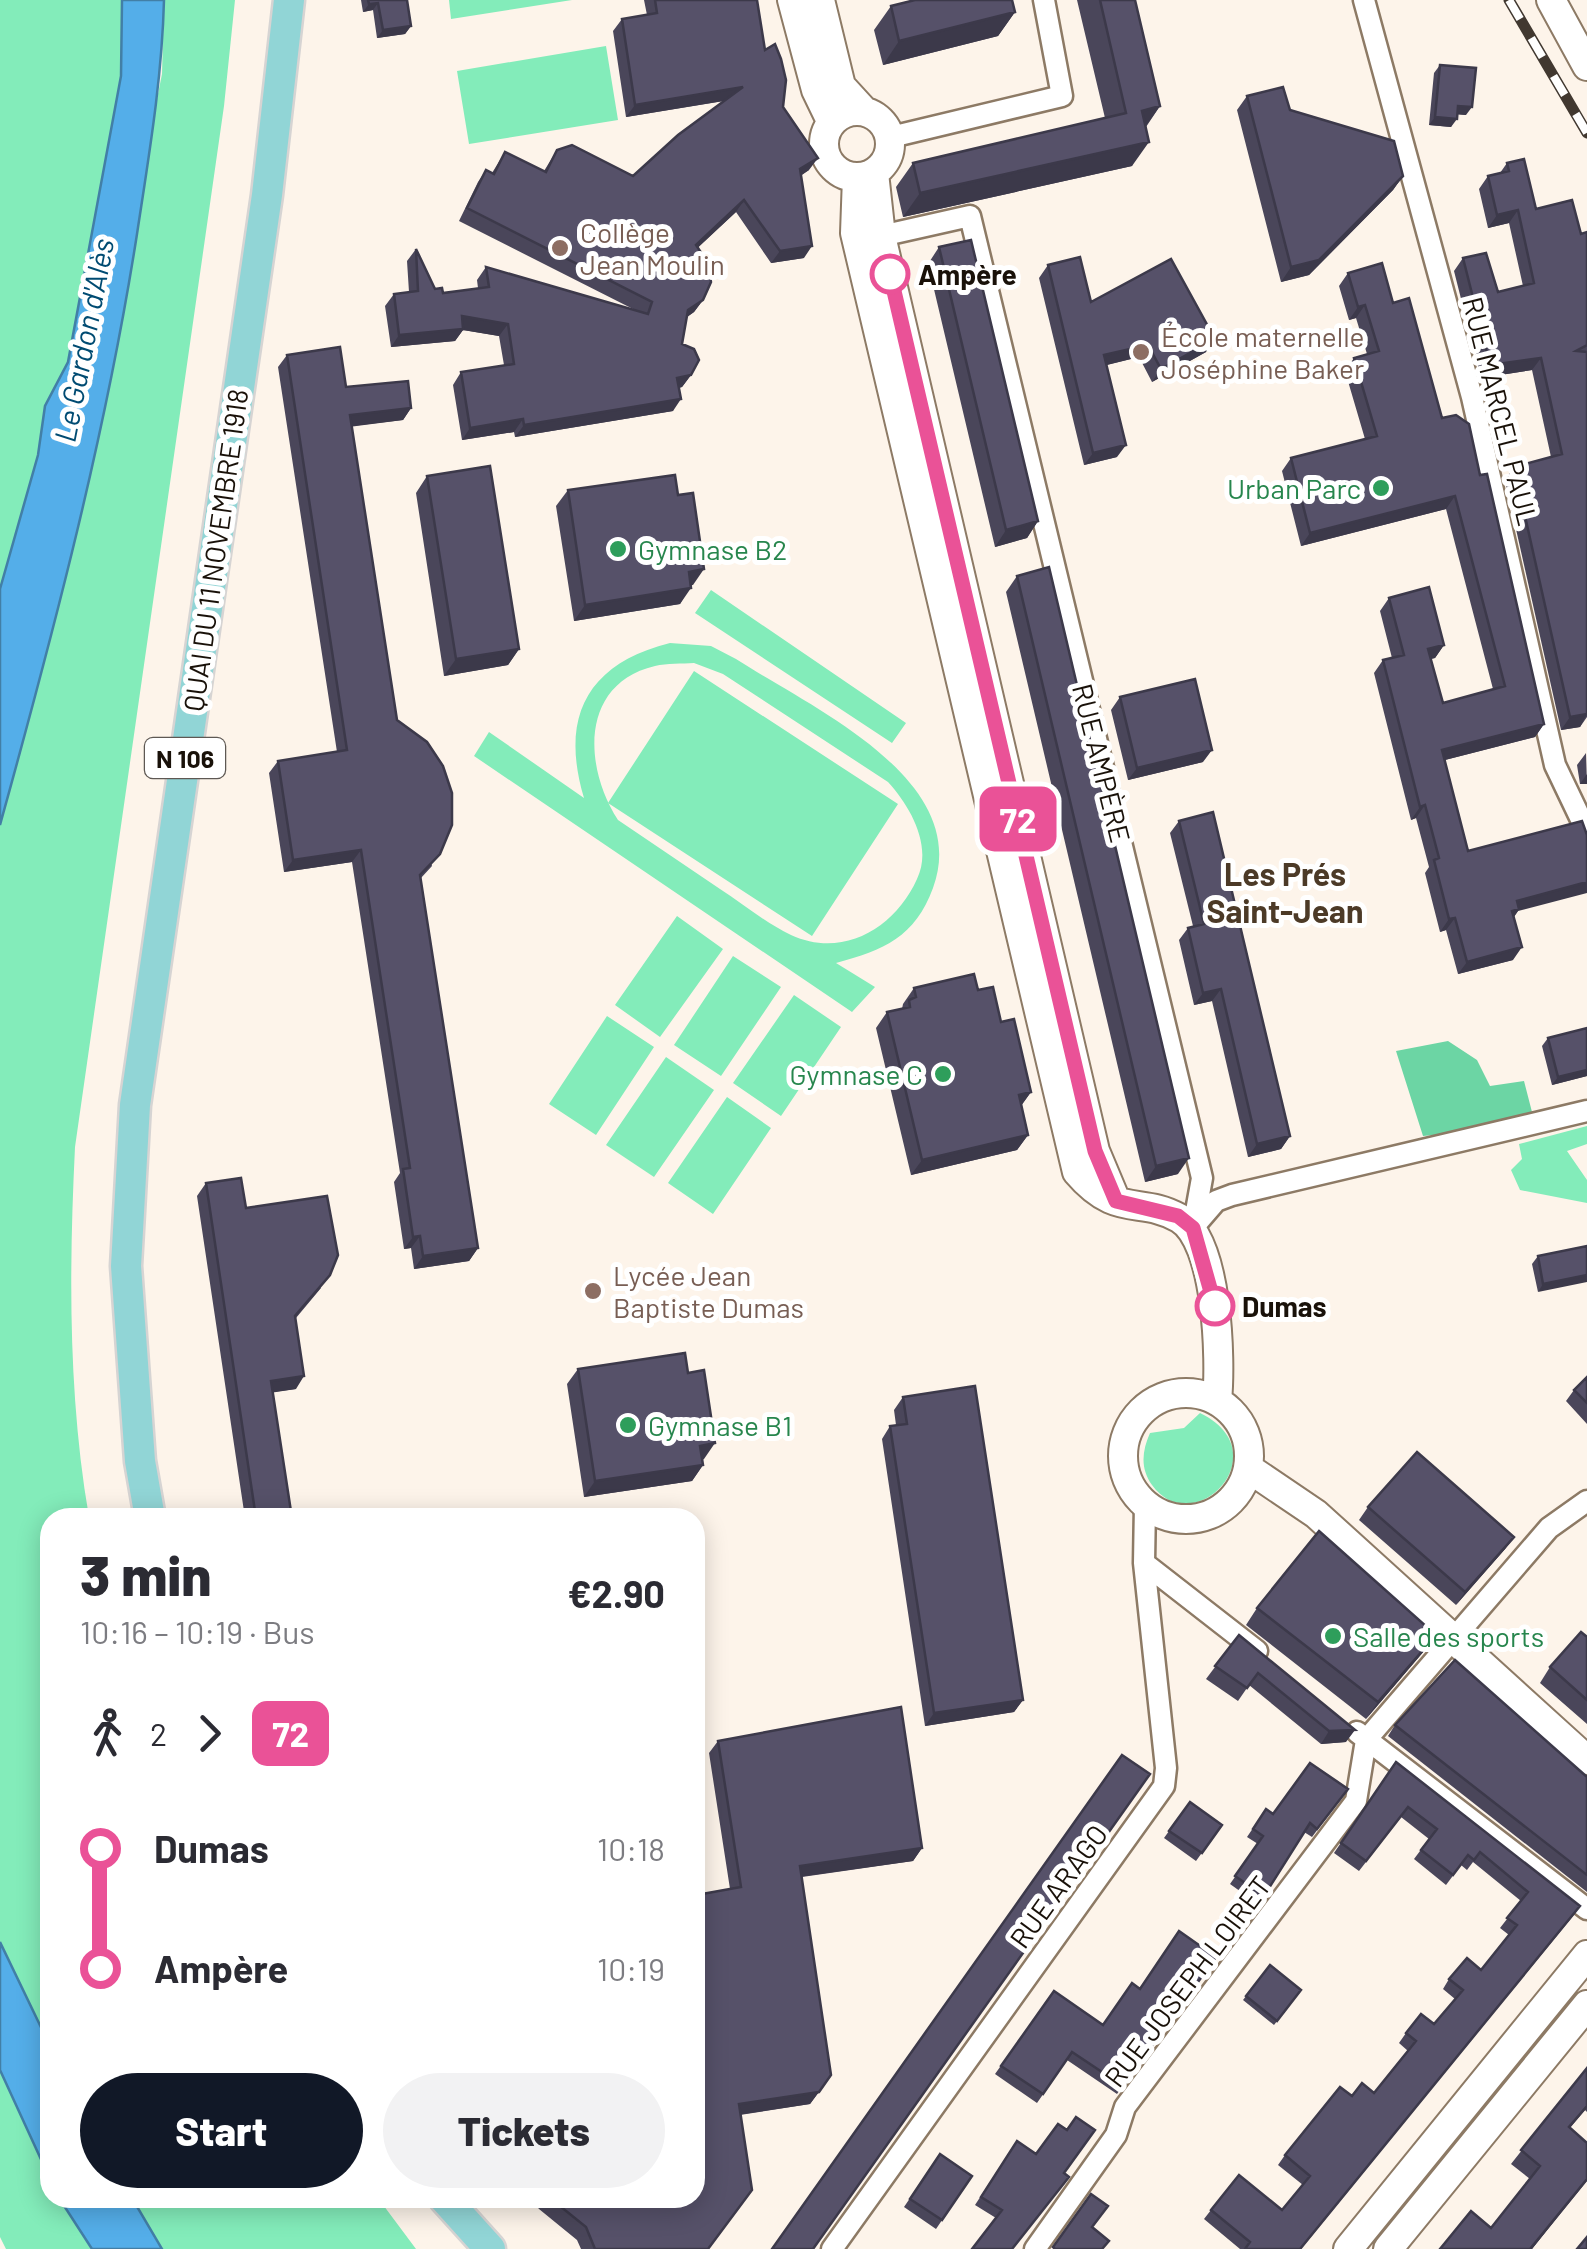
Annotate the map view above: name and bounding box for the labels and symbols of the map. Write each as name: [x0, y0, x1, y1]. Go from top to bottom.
place label: Collège Jean Moulin: [580, 215, 725, 281]
water label: Le Gardon d'Alès: [46, 235, 120, 445]
marker: Collège Jean Moulin: [549, 237, 571, 259]
marker: Ampère: [871, 255, 909, 293]
place label: Ampère: [918, 257, 1017, 291]
street label: RUE MARCEL PAUL: [1456, 293, 1546, 529]
place label: École maternelle Joséphine Baker: [1161, 319, 1365, 385]
marker: École maternelle Joséphine Baker: [1130, 341, 1152, 363]
street label: QUAI DU 11 NOVEMBRE 1918: [176, 387, 254, 713]
place label: Urban Parc: [1227, 471, 1361, 505]
marker: Urban Parc: [1370, 477, 1392, 499]
place label: Gymnase B2: [638, 532, 787, 566]
marker: Gymnase B2: [607, 538, 629, 560]
street label: RUE AMPÈRE: [1066, 680, 1138, 846]
road number: N 106: [145, 738, 225, 778]
line badge: 72: [973, 786, 1063, 852]
district label: Les Prés Saint-Jean: [1207, 854, 1363, 929]
place label: Gymnase C: [789, 1057, 923, 1091]
marker: Gymnase C: [932, 1063, 954, 1085]
place label: Lycée Jean Baptiste Dumas: [613, 1258, 804, 1324]
marker: Lycée Jean Baptiste Dumas: [582, 1280, 604, 1302]
marker: Dumas: [1196, 1287, 1234, 1325]
place label: Dumas: [1242, 1289, 1327, 1323]
place label: Gymnase B1: [648, 1408, 792, 1442]
marker: Gymnase B1: [617, 1414, 639, 1436]
place label: Salle des sports: [1353, 1619, 1544, 1653]
marker: Salle des sports: [1322, 1625, 1344, 1647]
street label: RUE ARAGO: [1002, 1818, 1114, 1954]
street label: RUE JOSEPH LOIRET: [1097, 1869, 1277, 2093]

